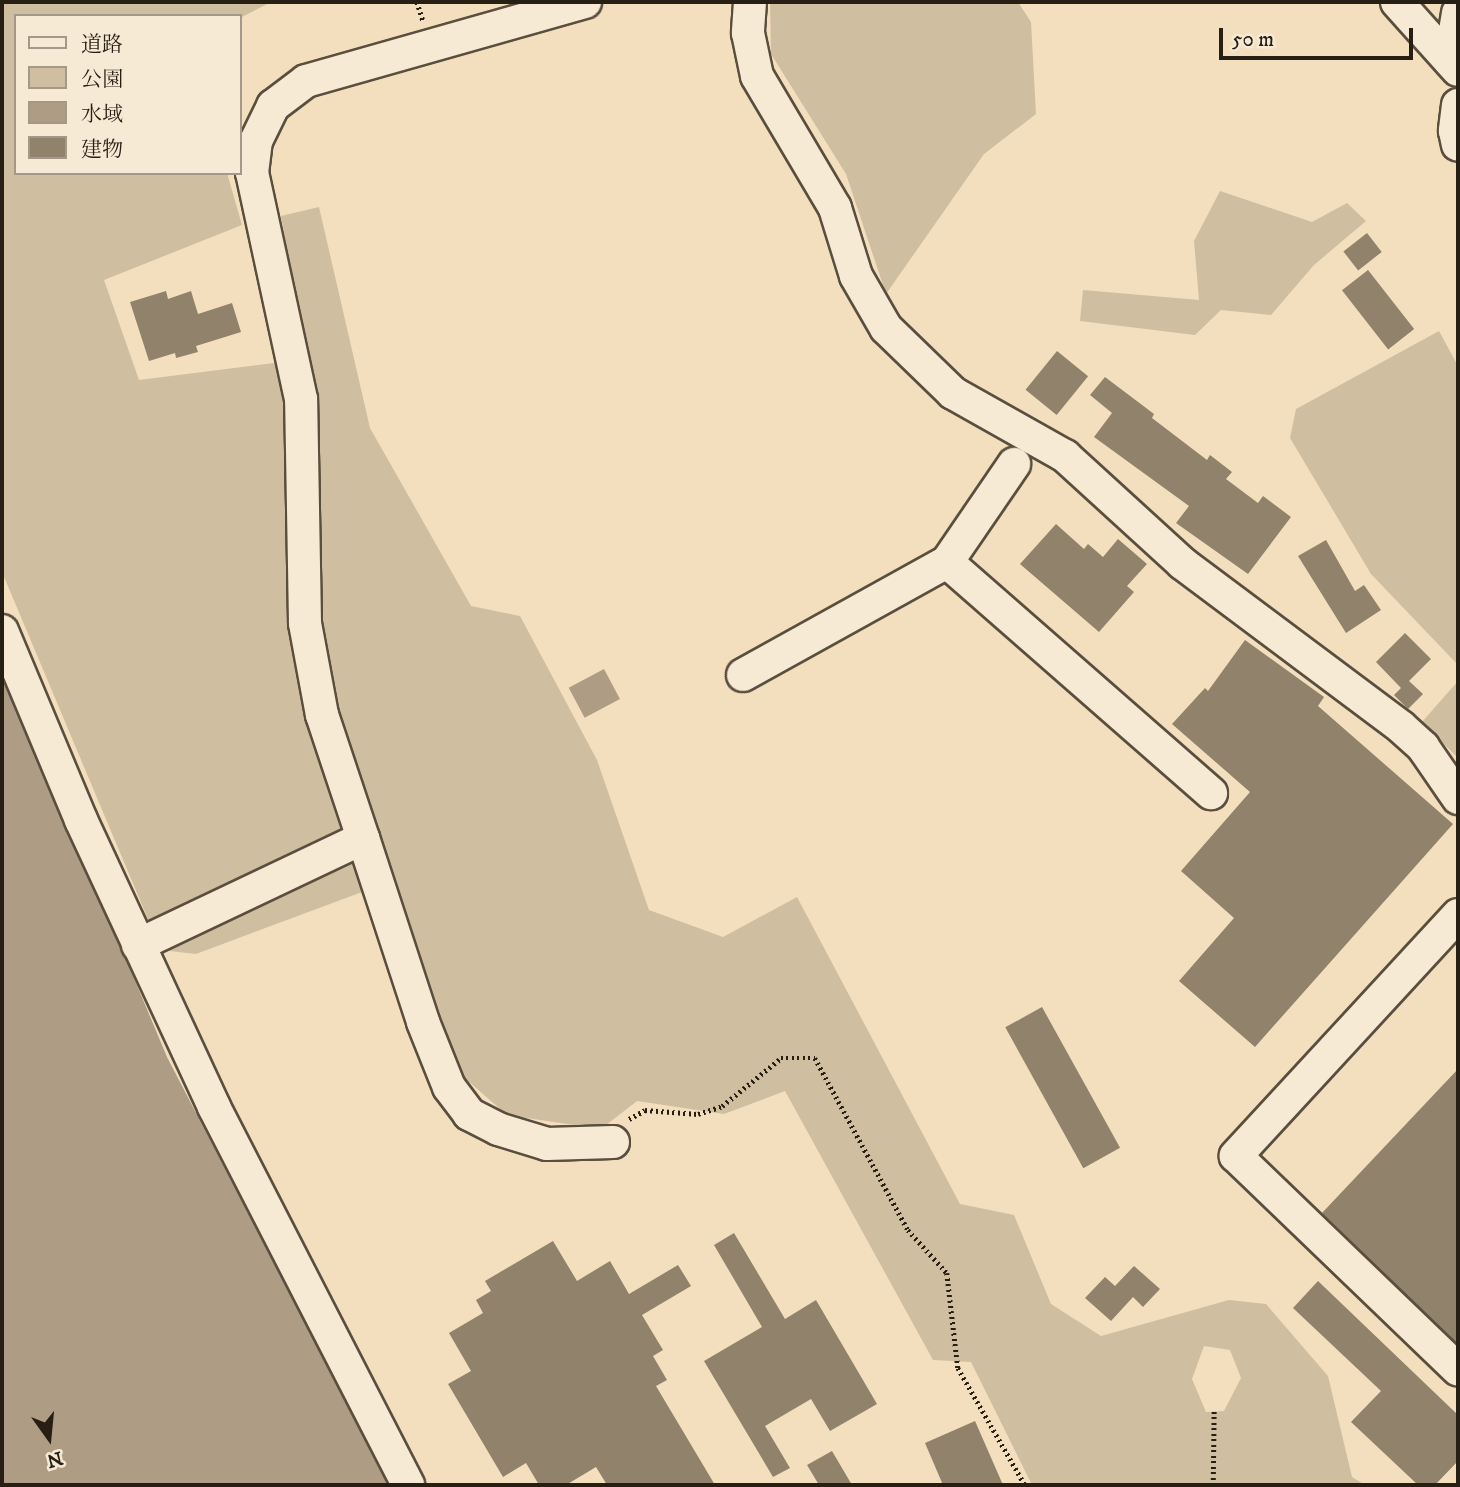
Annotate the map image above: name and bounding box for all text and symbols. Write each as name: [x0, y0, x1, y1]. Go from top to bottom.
legend: [14, 14, 242, 175]
scale bar: [1222, 14, 1416, 58]
text: 50 m: [1232, 27, 1274, 53]
text: 道路: [81, 32, 123, 58]
text: 公園: [81, 67, 123, 93]
text: 水域: [81, 102, 123, 128]
text: 建物: [81, 137, 123, 163]
north arrow: [14, 1403, 84, 1473]
text: N: [44, 1446, 65, 1472]

